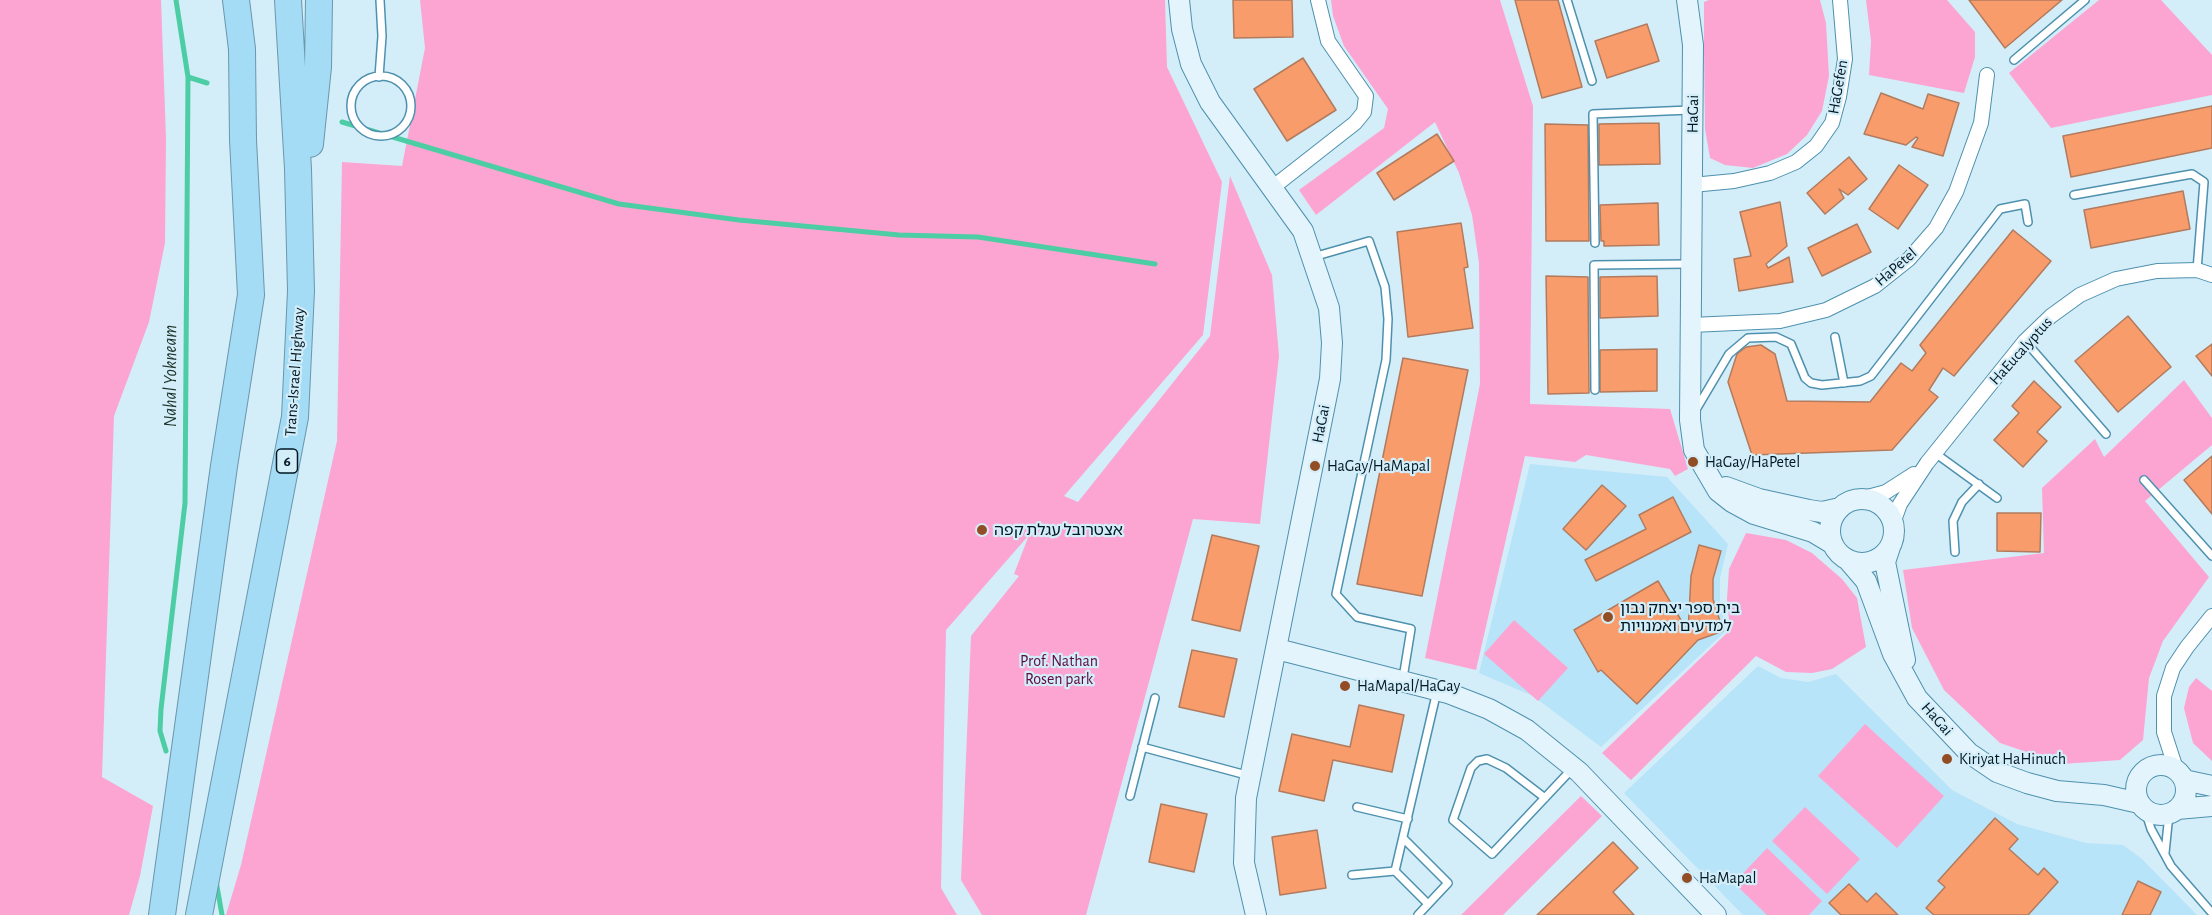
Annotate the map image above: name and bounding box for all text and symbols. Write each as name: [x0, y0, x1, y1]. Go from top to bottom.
street label: HaGefen: [1824, 58, 1852, 116]
street label: HaGai: [1683, 95, 1703, 133]
street label: HaPetel: [1871, 244, 1921, 290]
street label: Trans-Israel Highway: [281, 307, 309, 437]
street label: HaEucalyptus: [1985, 313, 2057, 389]
water label: Nahal Yokneam: [160, 325, 182, 427]
street label: HaGai: [1308, 403, 1334, 445]
road number: 6: [276, 449, 298, 473]
place label: HaGay/HaPetel: [1705, 452, 1800, 472]
marker: HaGay/HaPetel: [1686, 455, 1700, 469]
place label: HaGay/HaMapal: [1327, 456, 1430, 476]
marker: HaGay/HaMapal: [1308, 459, 1322, 473]
place label: אצטרובל עגלת קפה: [994, 520, 1123, 540]
marker: אצטרובל עגלת קפה: [975, 523, 989, 537]
place label: בית ספר יצחק נבון למדעים ואמנויות: [1620, 598, 1740, 636]
marker: בית ספר יצחק נבון למדעים ואמנויות: [1601, 610, 1615, 624]
park label: Prof. Nathan Rosen park: [1020, 651, 1098, 689]
place label: HaMapal/HaGay: [1357, 676, 1460, 696]
marker: HaMapal/HaGay: [1338, 679, 1352, 693]
street label: HaGai: [1917, 698, 1957, 740]
place label: Kiriyat HaHinuch: [1959, 749, 2066, 769]
marker: Kiriyat HaHinuch: [1940, 752, 1954, 766]
place label: HaMapal: [1699, 868, 1756, 888]
marker: HaMapal: [1680, 871, 1694, 885]

